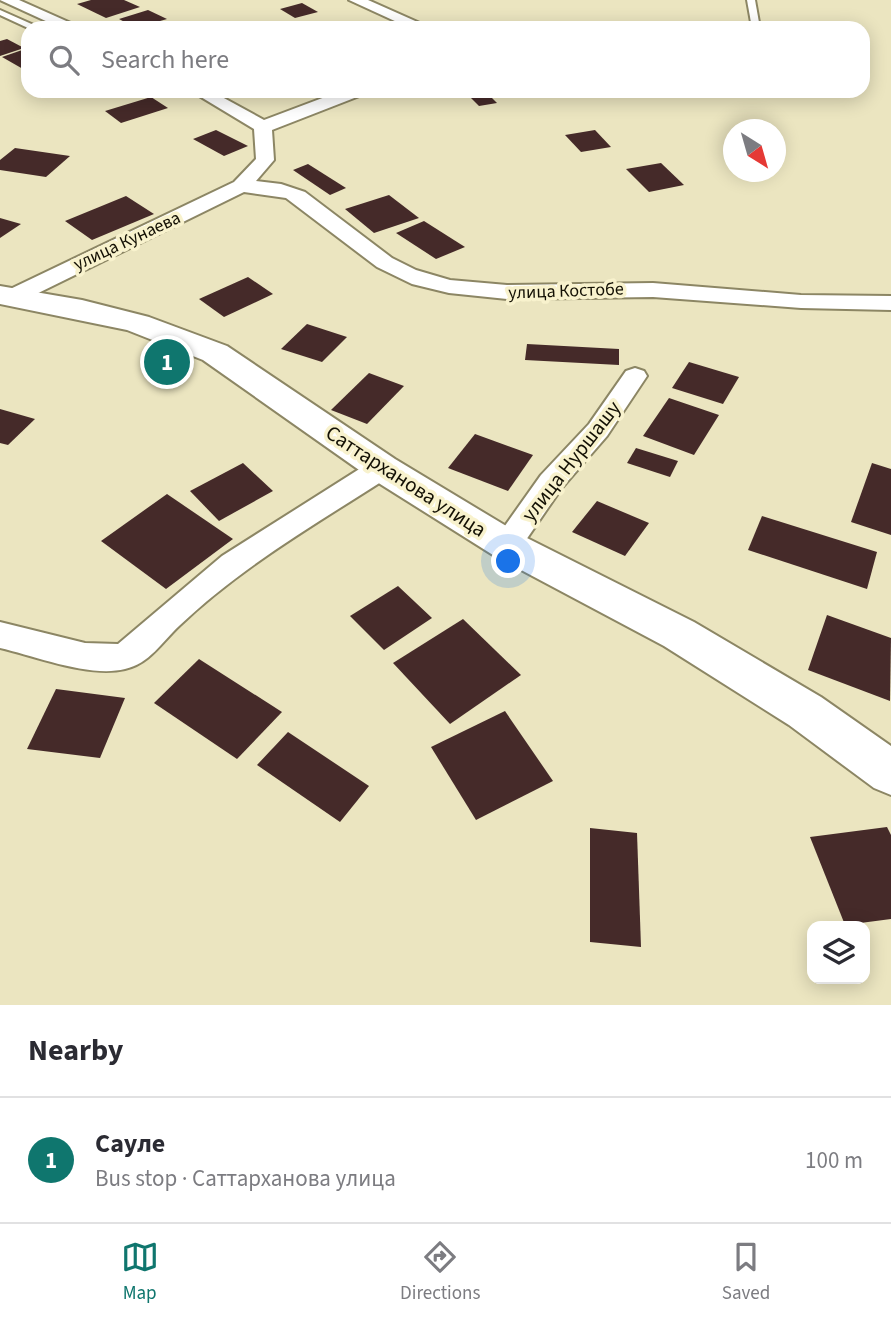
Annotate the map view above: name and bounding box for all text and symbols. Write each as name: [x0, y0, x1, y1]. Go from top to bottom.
search box: [21, 21, 870, 98]
icon: search: [45, 41, 83, 79]
text: Search here: [101, 41, 229, 78]
north arrow: [723, 119, 786, 182]
street label: улица Кунаева: [69, 205, 185, 277]
street label: улица Костобе: [508, 276, 624, 306]
pin: 1: [144, 336, 190, 388]
street label: улица Нуршашу: [514, 394, 628, 528]
street label: Саттарханова улица: [320, 418, 492, 544]
your location: [491, 544, 525, 578]
map controls: [807, 921, 870, 984]
button: layers: [807, 921, 870, 984]
text: Nearby: [28, 1029, 123, 1072]
text: Сауле: [95, 1125, 165, 1162]
text: 1: [45, 1144, 57, 1177]
text: 100 m: [805, 1144, 863, 1177]
text: Bus stop · Саттарханова улица: [95, 1162, 396, 1195]
tab: Map: [121, 1238, 159, 1307]
tab: Directions: [400, 1238, 480, 1307]
tab: Saved: [722, 1238, 770, 1307]

